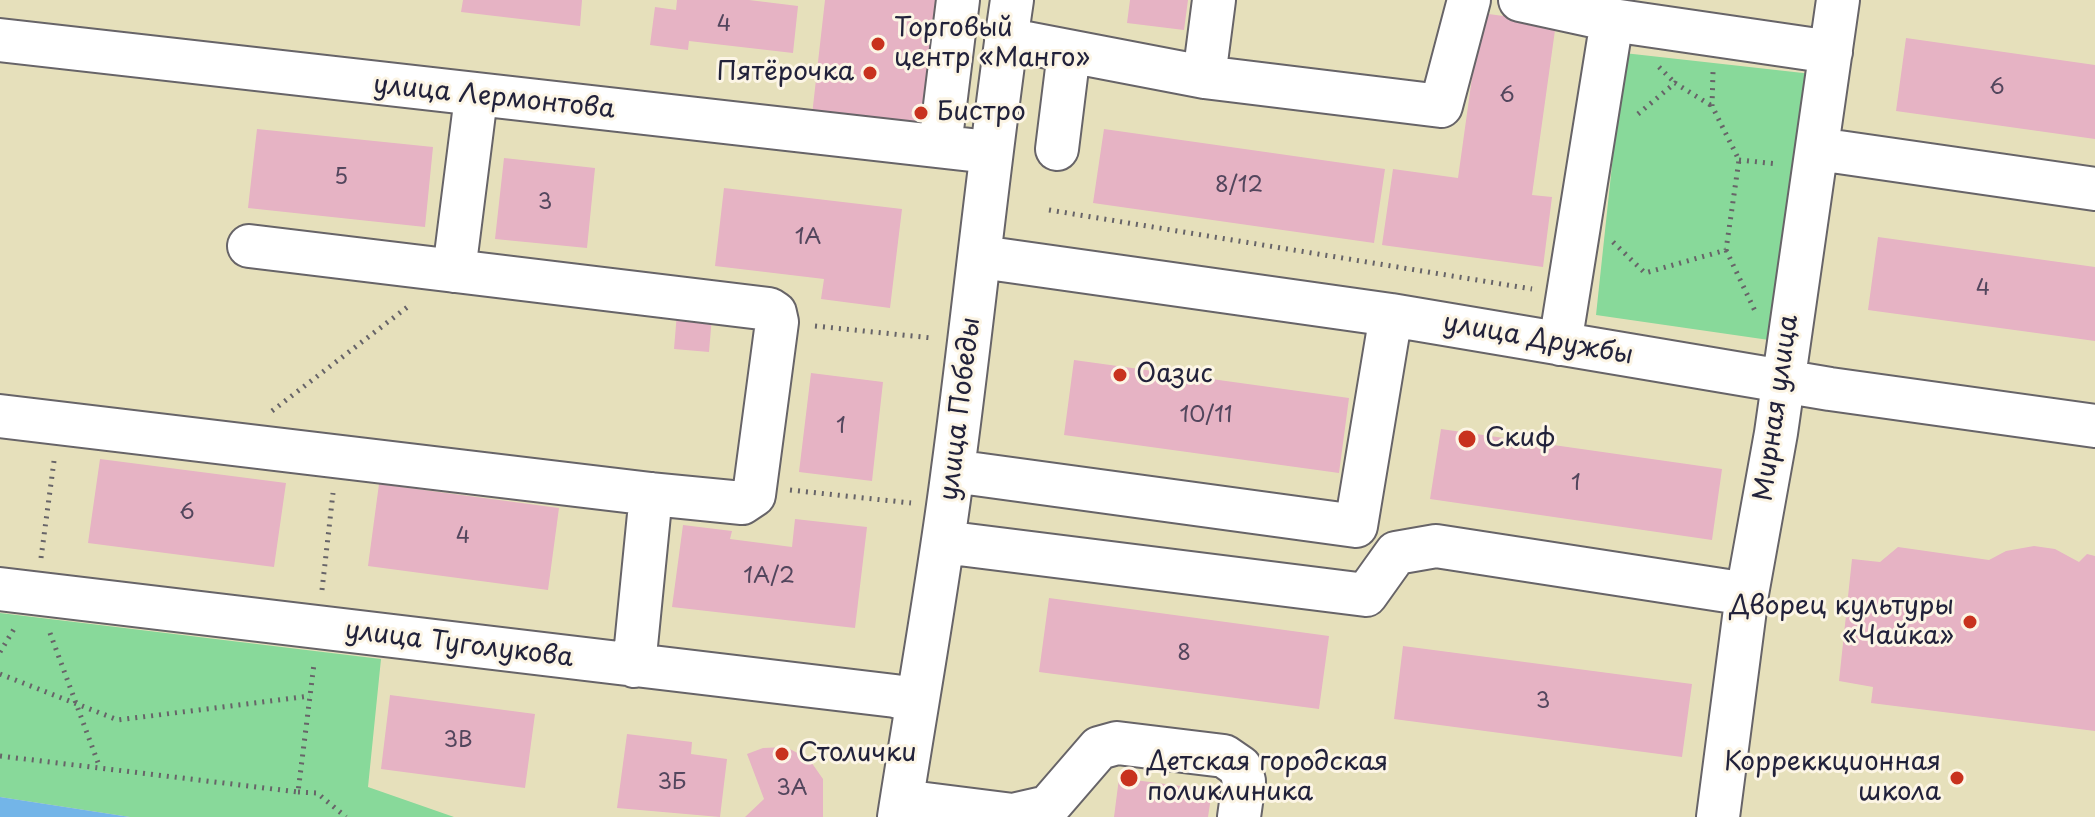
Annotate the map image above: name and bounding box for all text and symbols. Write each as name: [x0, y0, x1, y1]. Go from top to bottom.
house number: 4: [717, 12, 731, 38]
place label: Торговый центр «Манго»: [894, 13, 1090, 74]
marker: Торговый центр «Манго»: [869, 35, 887, 53]
place label: Пятёрочка: [716, 57, 854, 89]
marker: Пятёрочка: [861, 64, 879, 82]
street label: улица Лермонтова: [372, 70, 616, 126]
house number: 6: [1989, 75, 2005, 101]
house number: 6: [1499, 83, 1515, 109]
place label: Бистро: [937, 97, 1026, 129]
marker: Бистро: [912, 104, 930, 122]
house number: 5: [334, 165, 348, 191]
house number: 8/12: [1215, 173, 1263, 199]
house number: 3: [538, 190, 552, 216]
house number: 1А: [795, 225, 821, 251]
house number: 4: [1976, 276, 1990, 302]
street label: улица Дружбы: [1441, 308, 1635, 372]
street label: Мирная улица: [1748, 313, 1806, 503]
street label: улица Победы: [934, 315, 988, 503]
place label: Оазис: [1136, 359, 1213, 391]
marker: Оазис: [1111, 366, 1129, 384]
house number: 10/11: [1179, 403, 1233, 429]
house number: 1: [836, 414, 846, 440]
place label: Скиф: [1485, 423, 1555, 455]
marker: Скиф: [1456, 428, 1478, 450]
house number: 1: [1571, 471, 1581, 497]
house number: 6: [179, 500, 195, 526]
house number: 4: [456, 524, 470, 550]
house number: 1А/2: [743, 564, 795, 590]
place label: Дворец культуры «Чайка»: [1729, 591, 1954, 652]
marker: Дворец культуры «Чайка»: [1961, 613, 1979, 631]
street label: улица Туголукова: [343, 615, 575, 675]
house number: 8: [1177, 641, 1191, 667]
house number: 3: [1536, 689, 1550, 715]
house number: 3В: [443, 728, 473, 754]
place label: Столички: [798, 738, 917, 770]
marker: Столички: [773, 745, 791, 763]
place label: Детская городская поликлиника: [1147, 747, 1388, 808]
place label: Корреккционная школа: [1724, 747, 1941, 808]
marker: Детская городская поликлиника: [1118, 767, 1140, 789]
marker: Корреккционная школа: [1948, 769, 1966, 787]
house number: 3Б: [658, 770, 686, 796]
house number: 3А: [776, 776, 808, 802]

